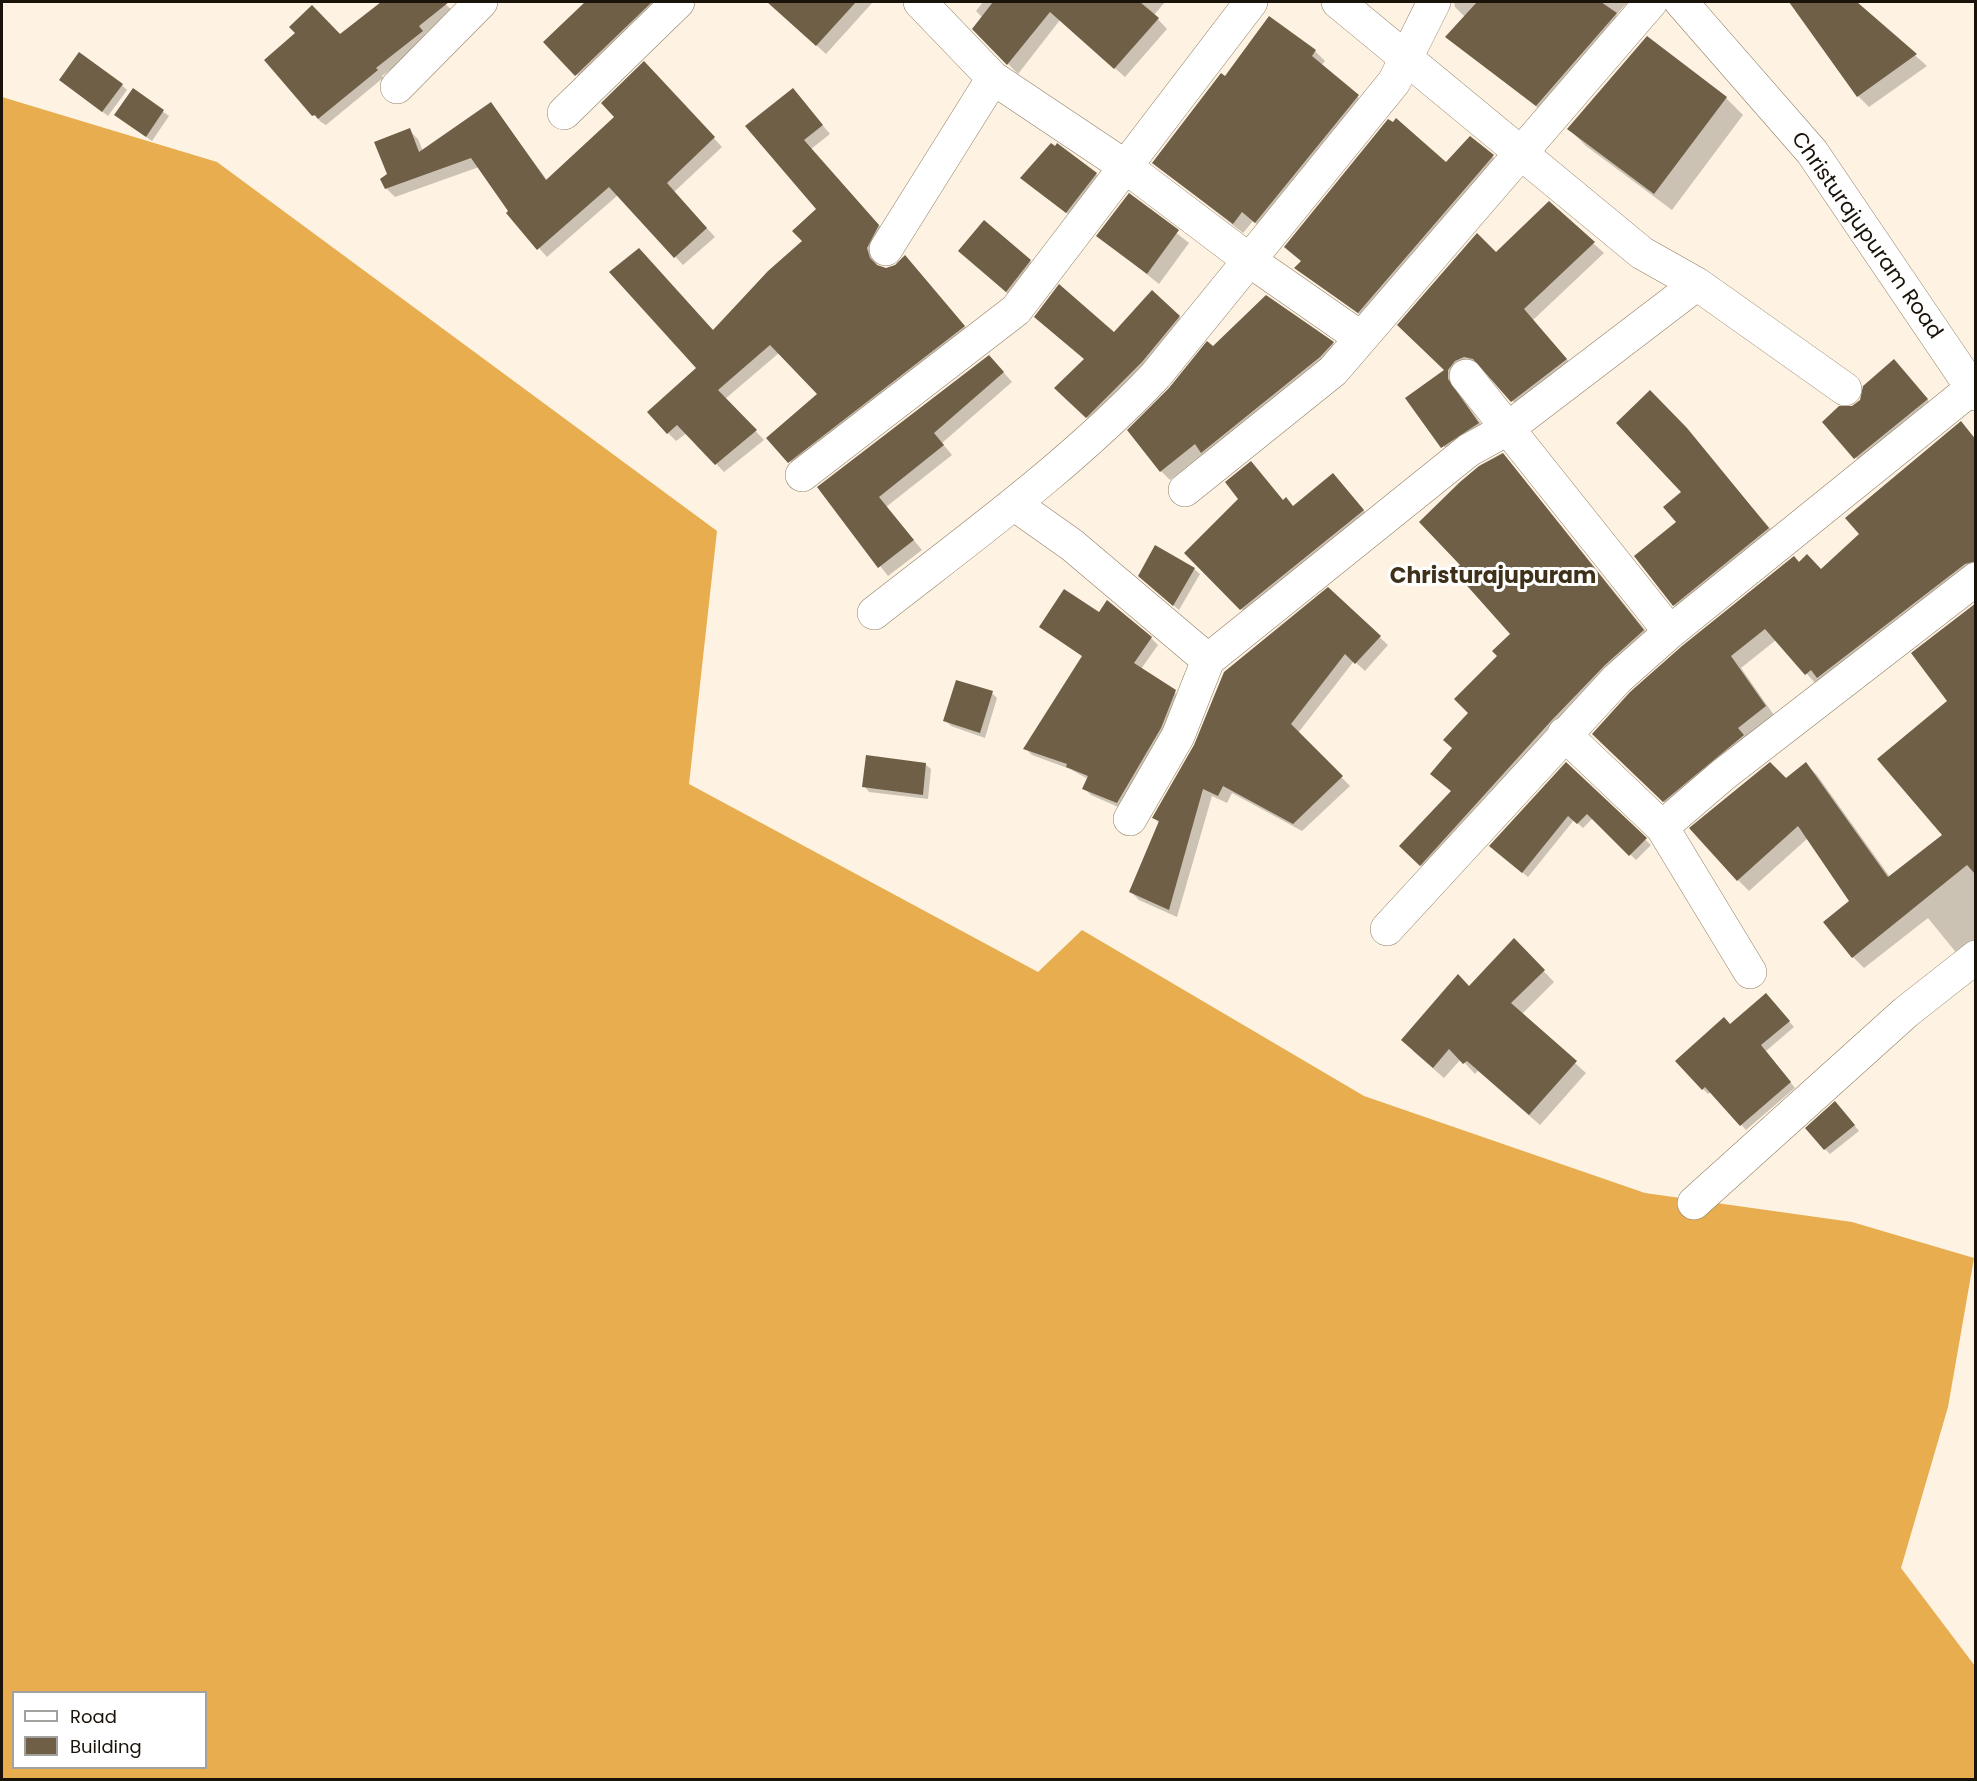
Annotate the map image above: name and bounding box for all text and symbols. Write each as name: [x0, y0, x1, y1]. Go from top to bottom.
street label: Christurajupuram Road: [1785, 128, 1947, 344]
district label: Christurajupuram: [1390, 564, 1596, 590]
legend: [12, 1691, 207, 1769]
text: Road: [70, 1704, 117, 1729]
text: Building: [70, 1734, 142, 1759]

